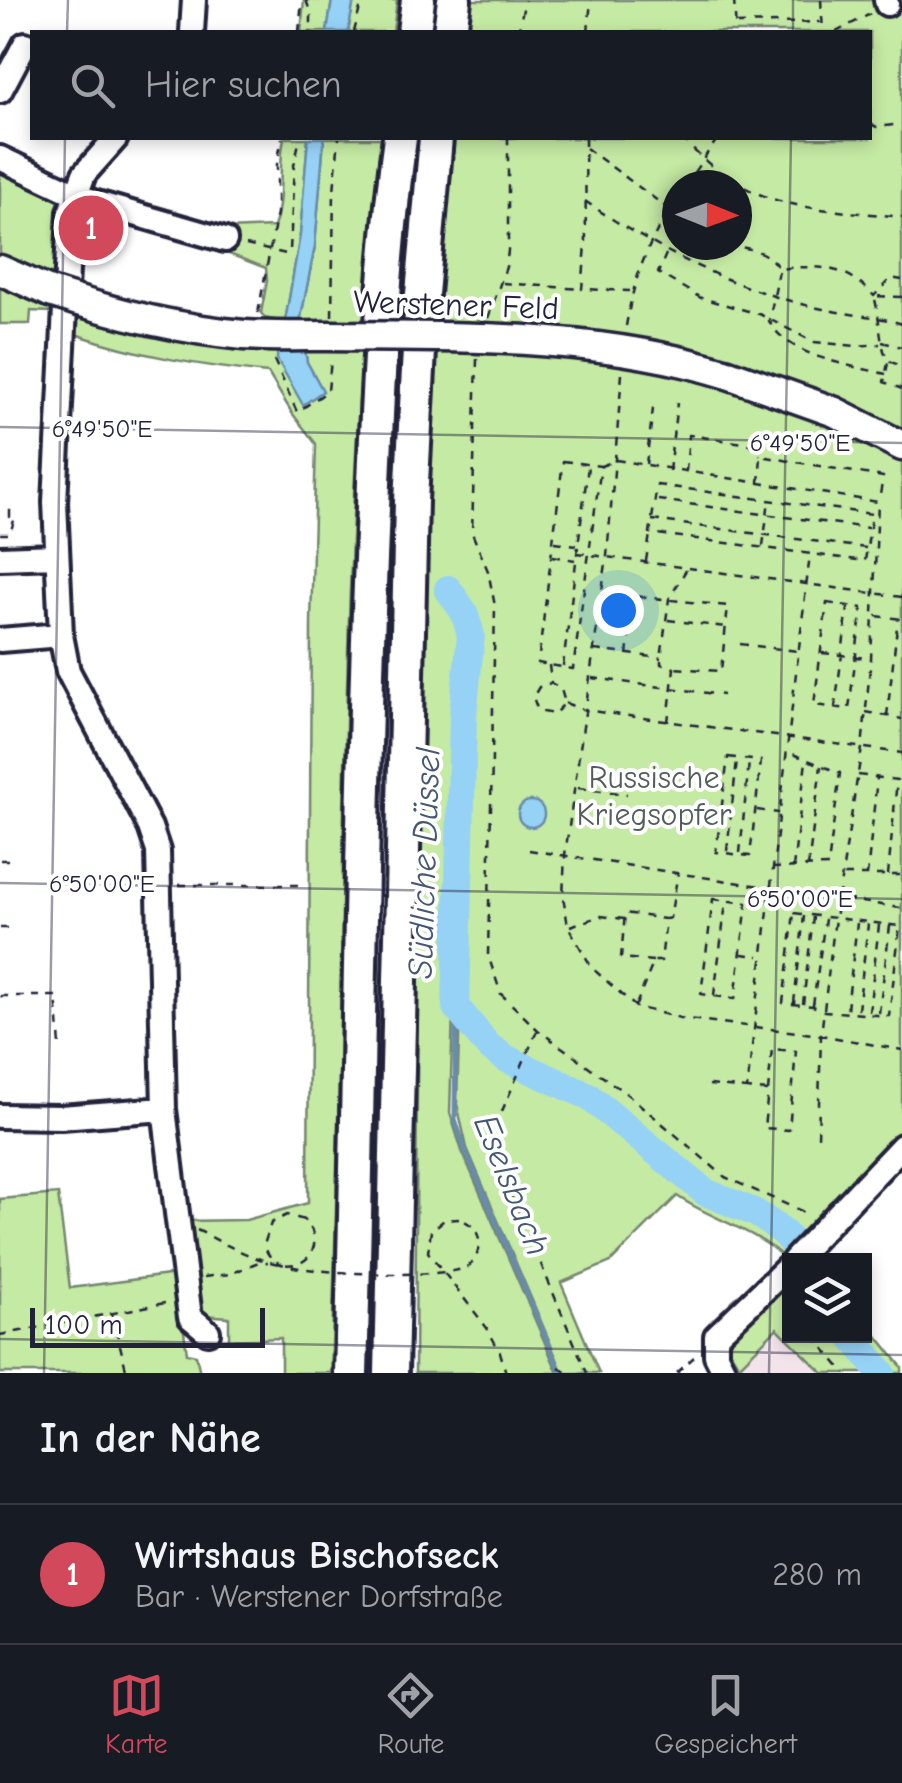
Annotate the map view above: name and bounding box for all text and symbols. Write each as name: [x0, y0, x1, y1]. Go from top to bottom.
search box: [30, 30, 872, 140]
icon: search: [65, 58, 120, 113]
text: Hier suchen: [145, 63, 342, 107]
north arrow: [662, 170, 752, 260]
pin: 1: [58, 190, 124, 266]
street label: Werstener Feld: [353, 283, 559, 327]
text: 6°49'50"E: [52, 414, 152, 443]
text: 6°49'50"E: [750, 428, 850, 457]
your location: [593, 585, 644, 636]
water label: Südliche Düssel: [399, 745, 449, 979]
park label: Russische Kriegsopfer: [577, 759, 732, 833]
text: 6°50'00"E: [49, 869, 155, 898]
text: 6°50'00"E: [747, 884, 853, 913]
water label: Eselsbach: [465, 1109, 559, 1261]
map controls: [782, 1253, 872, 1343]
button: layers: [782, 1253, 872, 1343]
scale bar: [30, 1303, 265, 1348]
text: 100 m: [45, 1309, 123, 1341]
text: In der Nähe: [40, 1414, 261, 1463]
text: Wirtshaus Bischofseck: [135, 1534, 498, 1578]
text: 1: [66, 1556, 79, 1593]
text: 280 m: [772, 1556, 862, 1593]
text: Bar · Werstener Dorfstraße: [135, 1578, 503, 1615]
tab: Karte: [105, 1668, 168, 1760]
tab: Route: [378, 1668, 444, 1760]
tab: Gespeichert: [654, 1668, 797, 1760]

